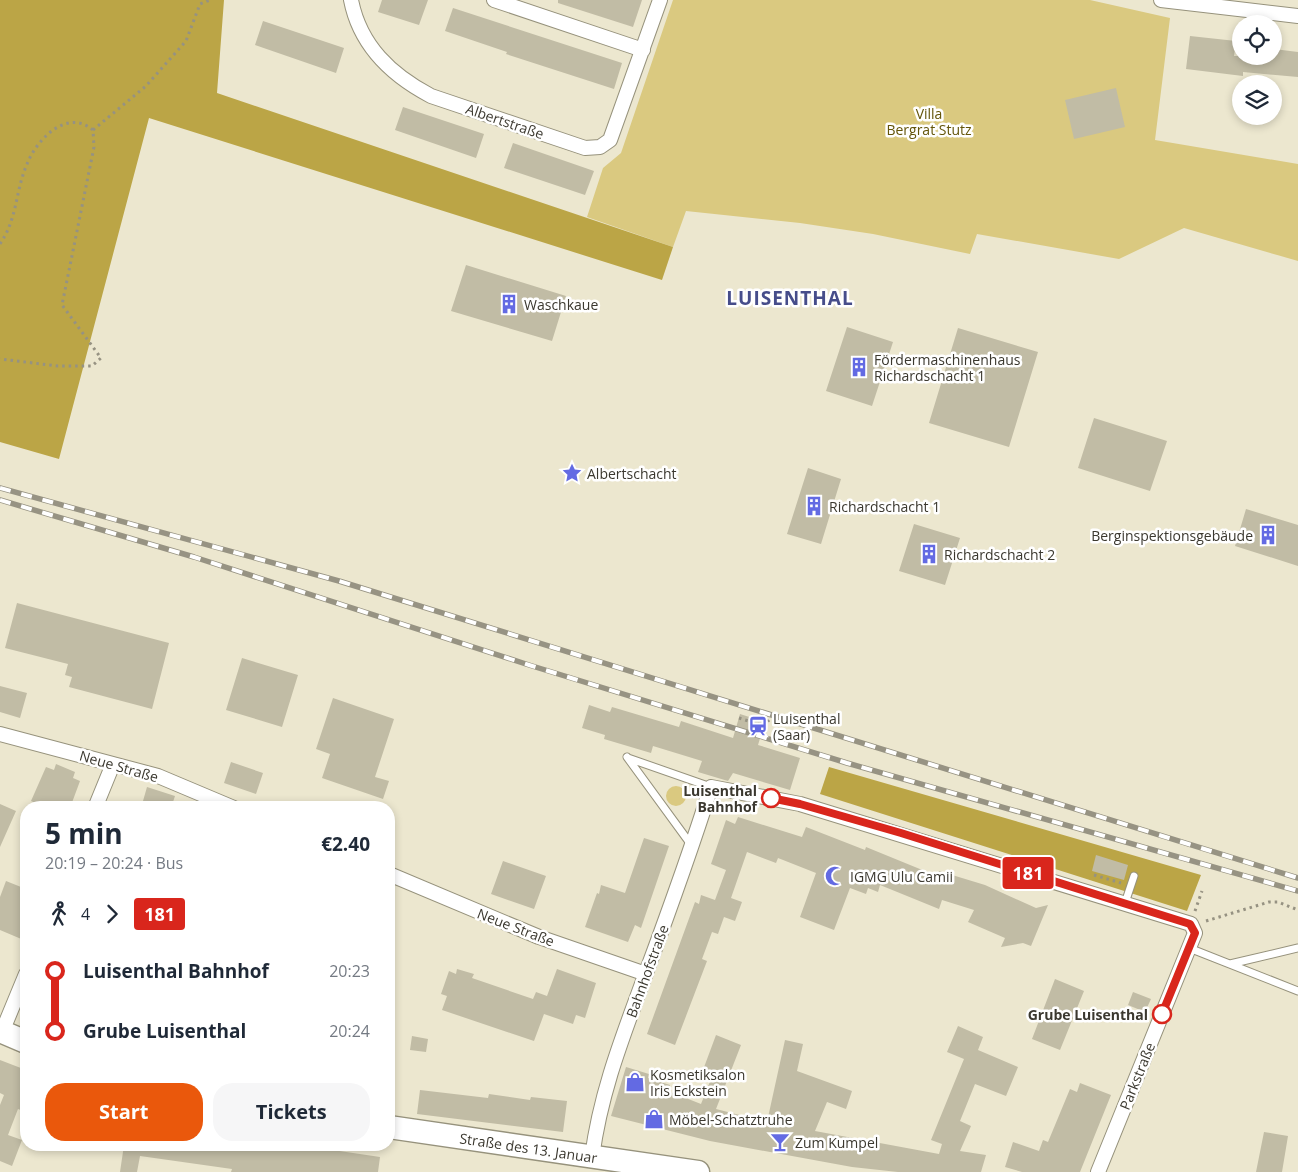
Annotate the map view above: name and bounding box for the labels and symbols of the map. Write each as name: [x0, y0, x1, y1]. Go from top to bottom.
street label: Albertstraße: [463, 99, 547, 143]
park label: Villa Bergrat Stutz: [886, 104, 972, 139]
district label: LUISENTHAL: [726, 285, 854, 311]
building icon: Waschkaue: [498, 293, 520, 315]
place label: Waschkaue: [524, 295, 598, 314]
place label: Fördermaschinenhaus Richardschacht 1: [874, 350, 1021, 385]
building icon: Fördermaschinenhaus Richardschacht 1: [848, 356, 870, 378]
place icon: Albertschacht: [561, 462, 583, 484]
place label: Albertschacht: [587, 464, 677, 483]
building icon: Richardschacht 1: [803, 495, 825, 517]
place label: Richardschacht 1: [829, 497, 940, 516]
building icon: Berginspektionsgebäude: [1257, 524, 1279, 546]
place label: Berginspektionsgebäude: [1091, 526, 1253, 545]
building icon: Richardschacht 2: [918, 543, 940, 565]
place label: Richardschacht 2: [944, 545, 1055, 564]
place label: Luisenthal (Saar): [773, 709, 840, 744]
station icon: Luisenthal (Saar): [747, 715, 769, 737]
street label: Neue Straße: [77, 746, 161, 786]
place label: Luisenthal Bahnhof: [683, 781, 759, 816]
marker: Luisenthal Bahnhof: [761, 788, 781, 808]
line badge: 181: [999, 857, 1057, 889]
mosque icon: IGMG Ulu Camii: [824, 865, 846, 887]
place label: IGMG Ulu Camii: [850, 867, 953, 886]
street label: Neue Straße: [475, 904, 557, 950]
street label: Bahnhofstraße: [621, 922, 673, 1020]
marker: Grube Luisenthal: [1152, 1004, 1172, 1024]
place label: Grube Luisenthal: [1028, 1005, 1148, 1024]
street label: Parkstraße: [1115, 1039, 1159, 1112]
place label: Kosmetiksalon Iris Eckstein: [650, 1065, 745, 1100]
shop icon: Kosmetiksalon Iris Eckstein: [624, 1071, 646, 1093]
shop icon: Möbel-Schatztruhe: [643, 1108, 665, 1130]
place label: Möbel-Schatztruhe: [669, 1110, 793, 1129]
street label: Straße des 13. Januar: [458, 1128, 599, 1167]
bar icon: Zum Kumpel: [769, 1131, 791, 1153]
place label: Zum Kumpel: [795, 1133, 878, 1152]

